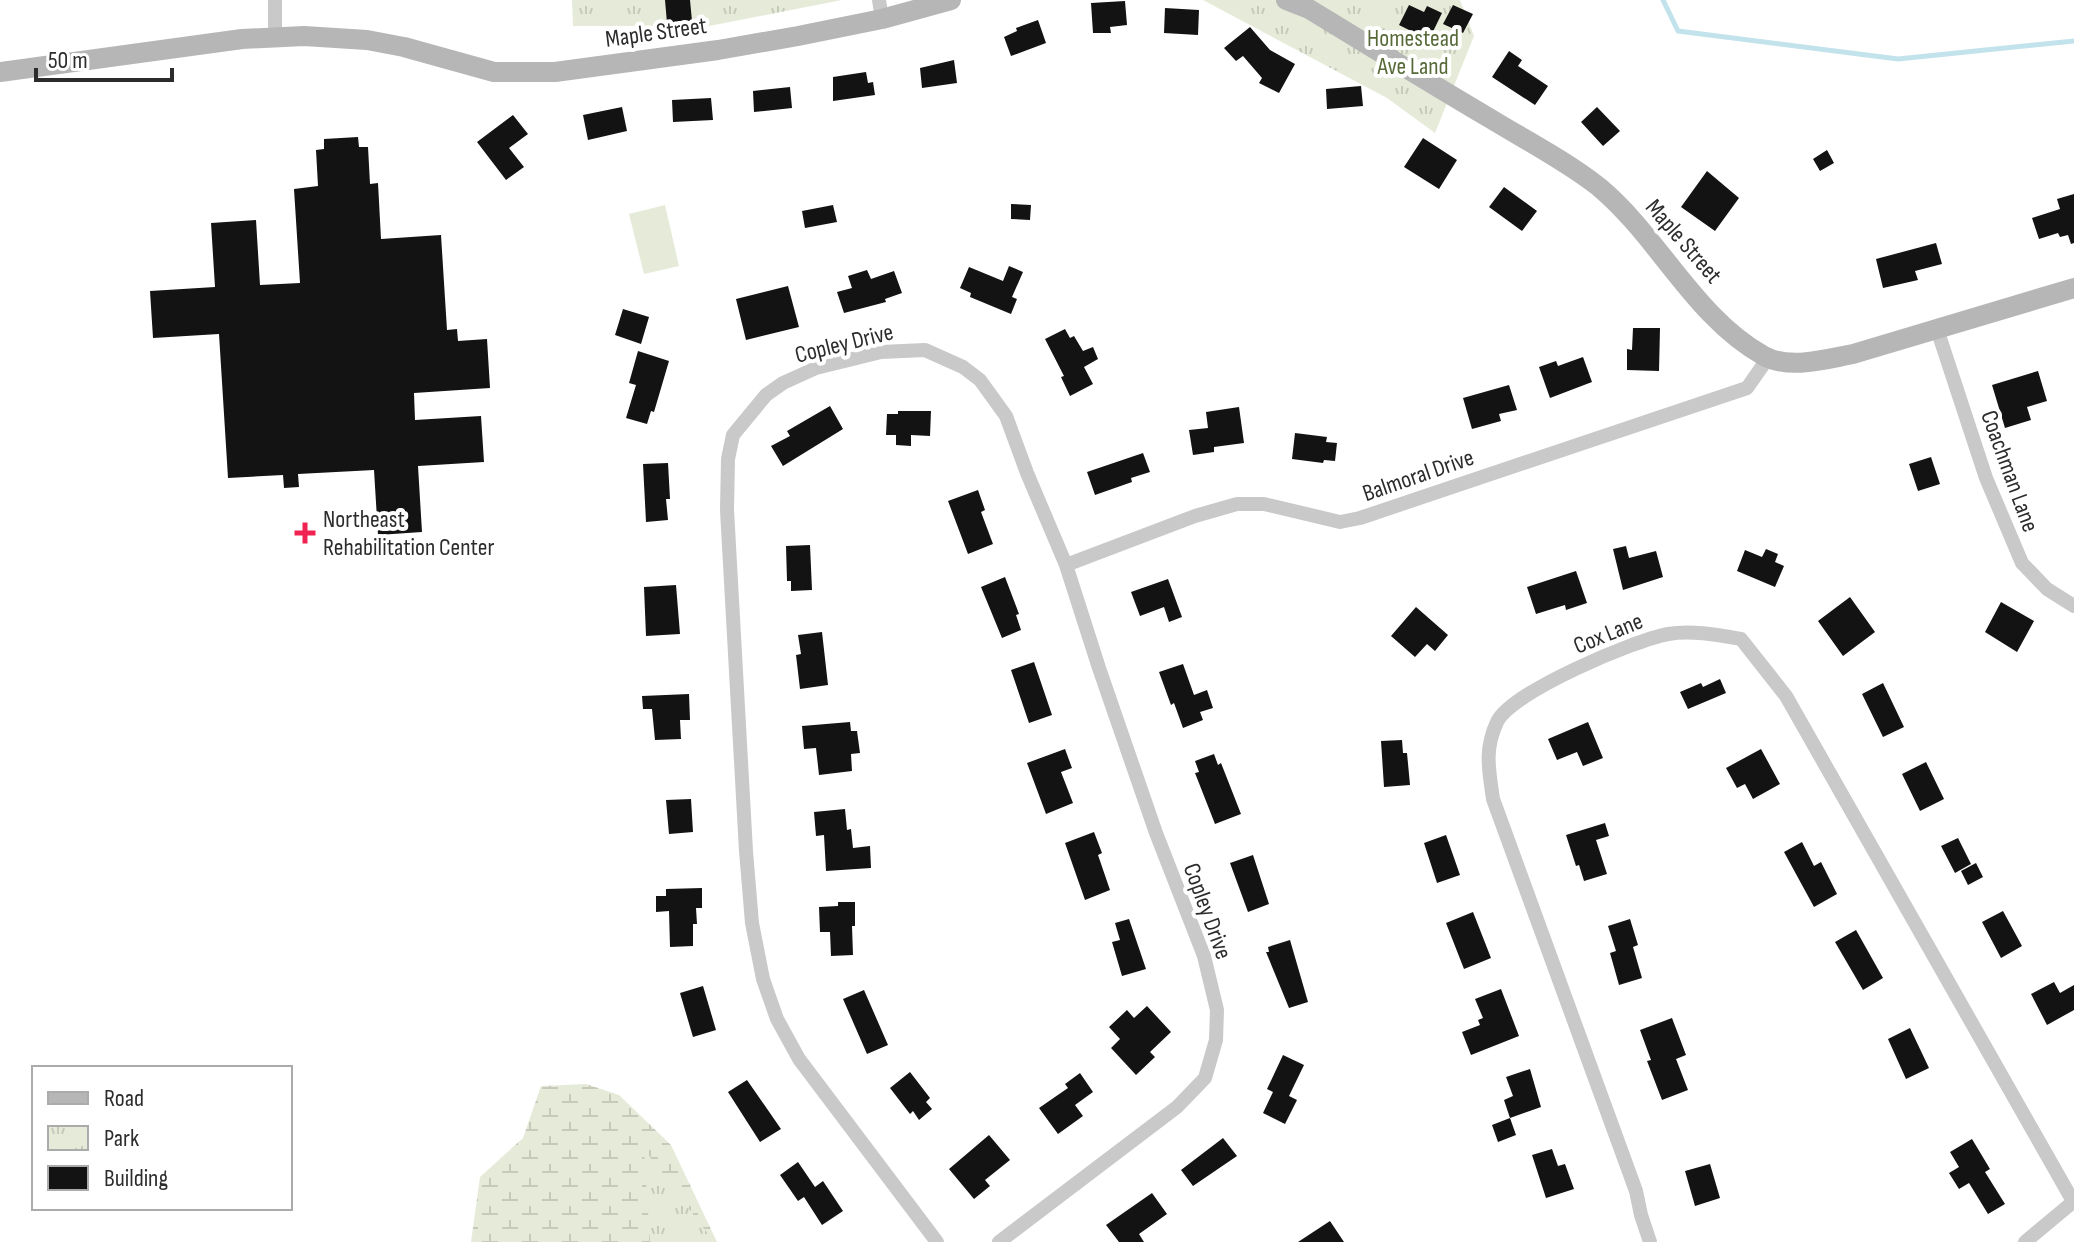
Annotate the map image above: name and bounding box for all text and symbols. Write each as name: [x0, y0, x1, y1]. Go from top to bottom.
street label: Maple Street: [604, 11, 709, 54]
park label: Homestead Ave Land: [1367, 24, 1459, 81]
scale bar: [36, 32, 172, 82]
text: 50 m: [48, 46, 88, 75]
street label: Maple Street: [1639, 193, 1728, 289]
street label: Copley Drive: [792, 317, 896, 370]
street label: Coachman Lane: [1974, 406, 2045, 536]
street label: Balmoral Drive: [1359, 443, 1478, 508]
place label: Northeast Rehabilitation Center: [323, 505, 494, 562]
marker: Northeast Rehabilitation Center: [294, 522, 316, 544]
street label: Cox Lane: [1569, 607, 1647, 660]
street label: Copley Drive: [1177, 859, 1238, 963]
legend: [32, 1066, 292, 1210]
text: Road: [104, 1084, 144, 1113]
text: Park: [104, 1124, 139, 1153]
text: Building: [104, 1164, 168, 1193]

